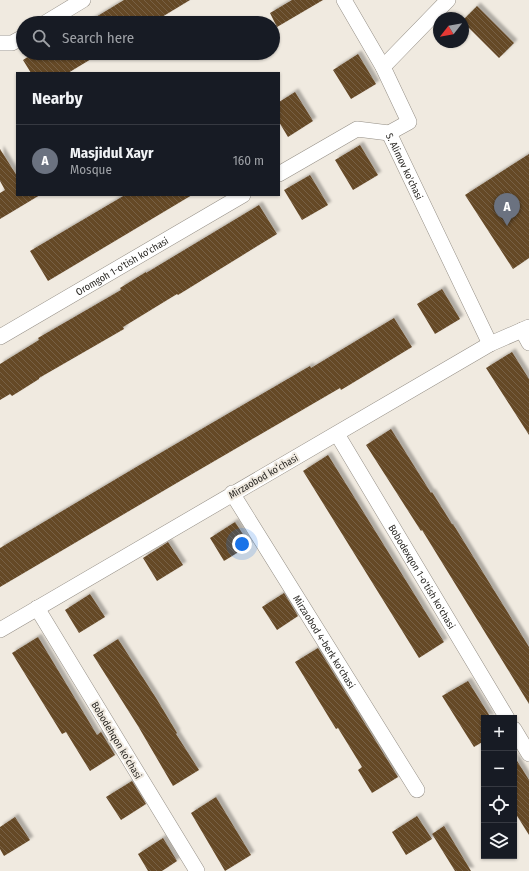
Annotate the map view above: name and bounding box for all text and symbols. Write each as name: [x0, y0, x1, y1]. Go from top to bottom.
north arrow: [433, 12, 469, 48]
search box: [16, 16, 280, 60]
icon: search: [30, 27, 52, 49]
text: Search here: [62, 29, 134, 47]
text: Nearby: [32, 88, 83, 109]
street label: S. Alimov ko'chasi: [383, 131, 425, 202]
text: Masjidul Xayr: [70, 144, 153, 162]
text: A: [41, 153, 49, 168]
text: 160 m: [233, 153, 264, 168]
text: Mosque: [70, 162, 112, 177]
pin: A: [494, 193, 520, 226]
street label: Oromgoh 1-o'tish ko'chasi: [74, 235, 171, 299]
street label: Mirzaobod koʻchasi: [226, 451, 300, 502]
street label: Bobodexqon 1-o'tish ko'chasi: [386, 523, 457, 631]
your location: [232, 534, 252, 554]
street label: Mirzaobod 4-berk ko'chasi: [290, 593, 357, 691]
street label: Bobodehqon koʻchasi: [88, 699, 145, 781]
map controls: [481, 715, 517, 859]
button: +: [481, 715, 517, 751]
button: −: [481, 751, 517, 787]
button: locate: [481, 787, 517, 823]
button: layers: [481, 823, 517, 859]

